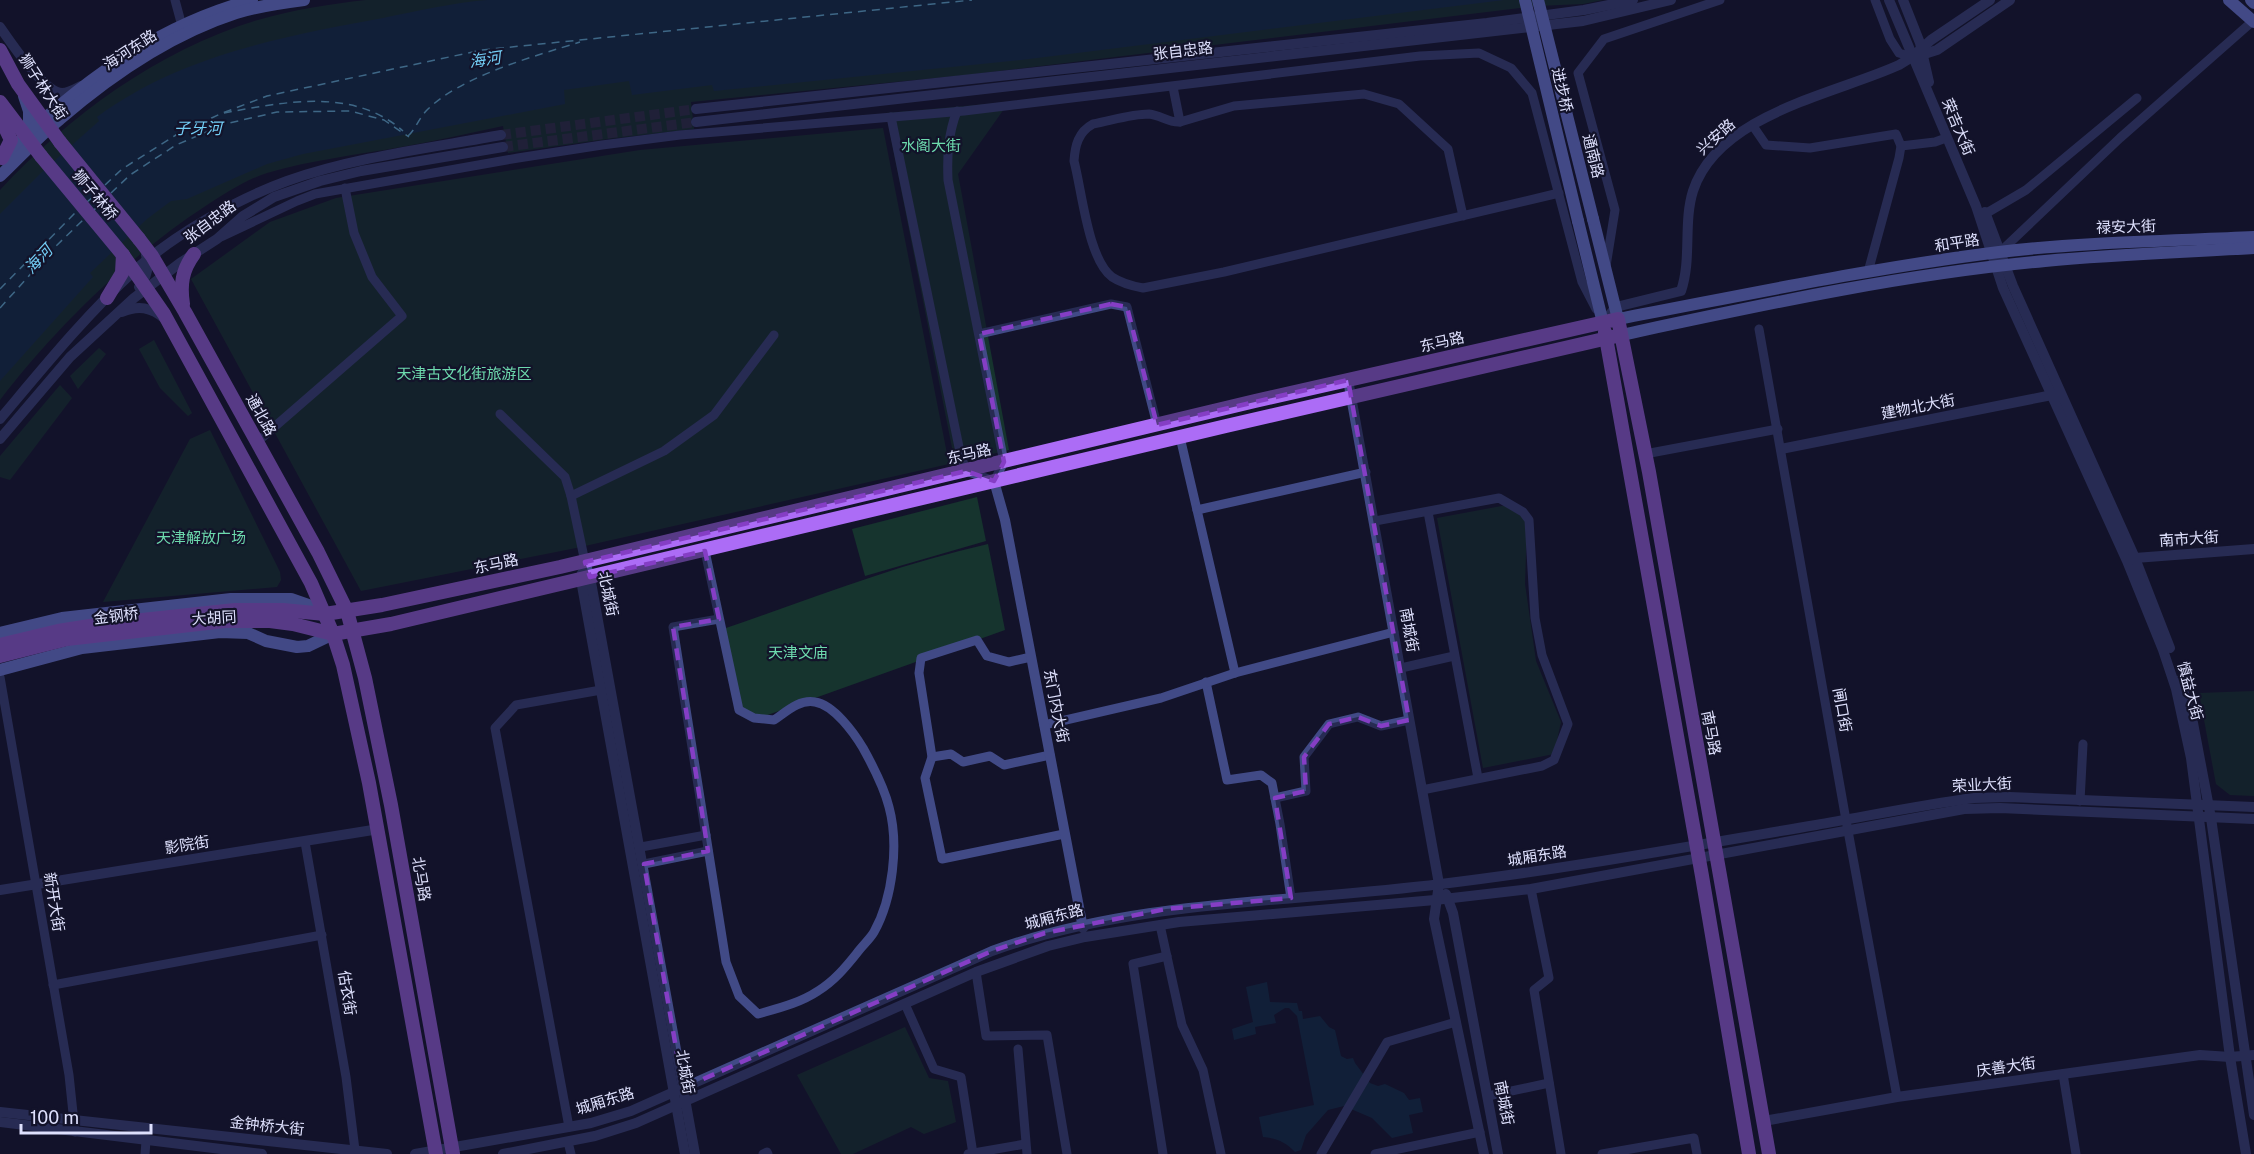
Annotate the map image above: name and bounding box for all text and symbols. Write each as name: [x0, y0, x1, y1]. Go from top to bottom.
street label: 海河东路: [100, 26, 160, 73]
street label: 张自忠路: [1152, 38, 1214, 63]
water label: 海河: [468, 47, 505, 71]
street label: 狮子林大街: [16, 51, 71, 123]
street label: 进步桥: [1549, 66, 1576, 114]
street label: 荣吉大街: [1939, 96, 1978, 158]
street label: 兴安路: [1693, 115, 1738, 158]
water label: 子牙河: [174, 119, 225, 138]
street label: 通南路: [1580, 132, 1607, 180]
park label: 水阁大街: [901, 137, 961, 154]
street label: 狮子林桥: [70, 166, 121, 223]
street label: 张自忠路: [181, 197, 239, 246]
street label: 禄安大街: [2096, 217, 2156, 236]
street label: 和平路: [1933, 231, 1980, 254]
water label: 海河: [21, 239, 58, 278]
street label: 东马路: [1418, 328, 1466, 355]
park label: 天津古文化街旅游区: [396, 365, 532, 382]
street label: 通北路: [243, 391, 280, 439]
street label: 建物北大街: [1879, 391, 1956, 422]
street label: 东马路: [945, 440, 993, 467]
street label: 南市大街: [2158, 528, 2219, 549]
park label: 天津解放广场: [156, 529, 246, 546]
street label: 东马路: [472, 551, 520, 577]
street label: 北城街: [595, 570, 621, 618]
street label: 金钢桥: [93, 604, 139, 627]
street label: 南城街: [1397, 606, 1422, 654]
street label: 大胡同: [191, 608, 237, 627]
park label: 天津文庙: [768, 644, 828, 661]
street label: 慎益大街: [2175, 660, 2206, 722]
street label: 东门内大街: [1041, 667, 1072, 744]
street label: 闸口街: [1830, 686, 1855, 734]
street label: 南马路: [1699, 709, 1724, 757]
street label: 荣业大街: [1952, 774, 2012, 795]
street label: 影院街: [163, 833, 210, 856]
street label: 城厢东路: [1506, 842, 1568, 869]
street label: 北马路: [409, 855, 434, 903]
street label: 新开大街: [41, 871, 68, 933]
street label: 城厢东路: [1023, 901, 1085, 932]
street label: 估衣街: [336, 969, 359, 1016]
street label: 北城街: [673, 1048, 698, 1096]
street label: 庆善大街: [1975, 1054, 2037, 1079]
street label: 南城街: [1492, 1079, 1517, 1127]
street label: 城厢东路: [574, 1084, 636, 1117]
scale bar: [21, 1097, 152, 1135]
text: 100 m: [30, 1107, 79, 1128]
street label: 金钟桥大街: [229, 1113, 305, 1138]

